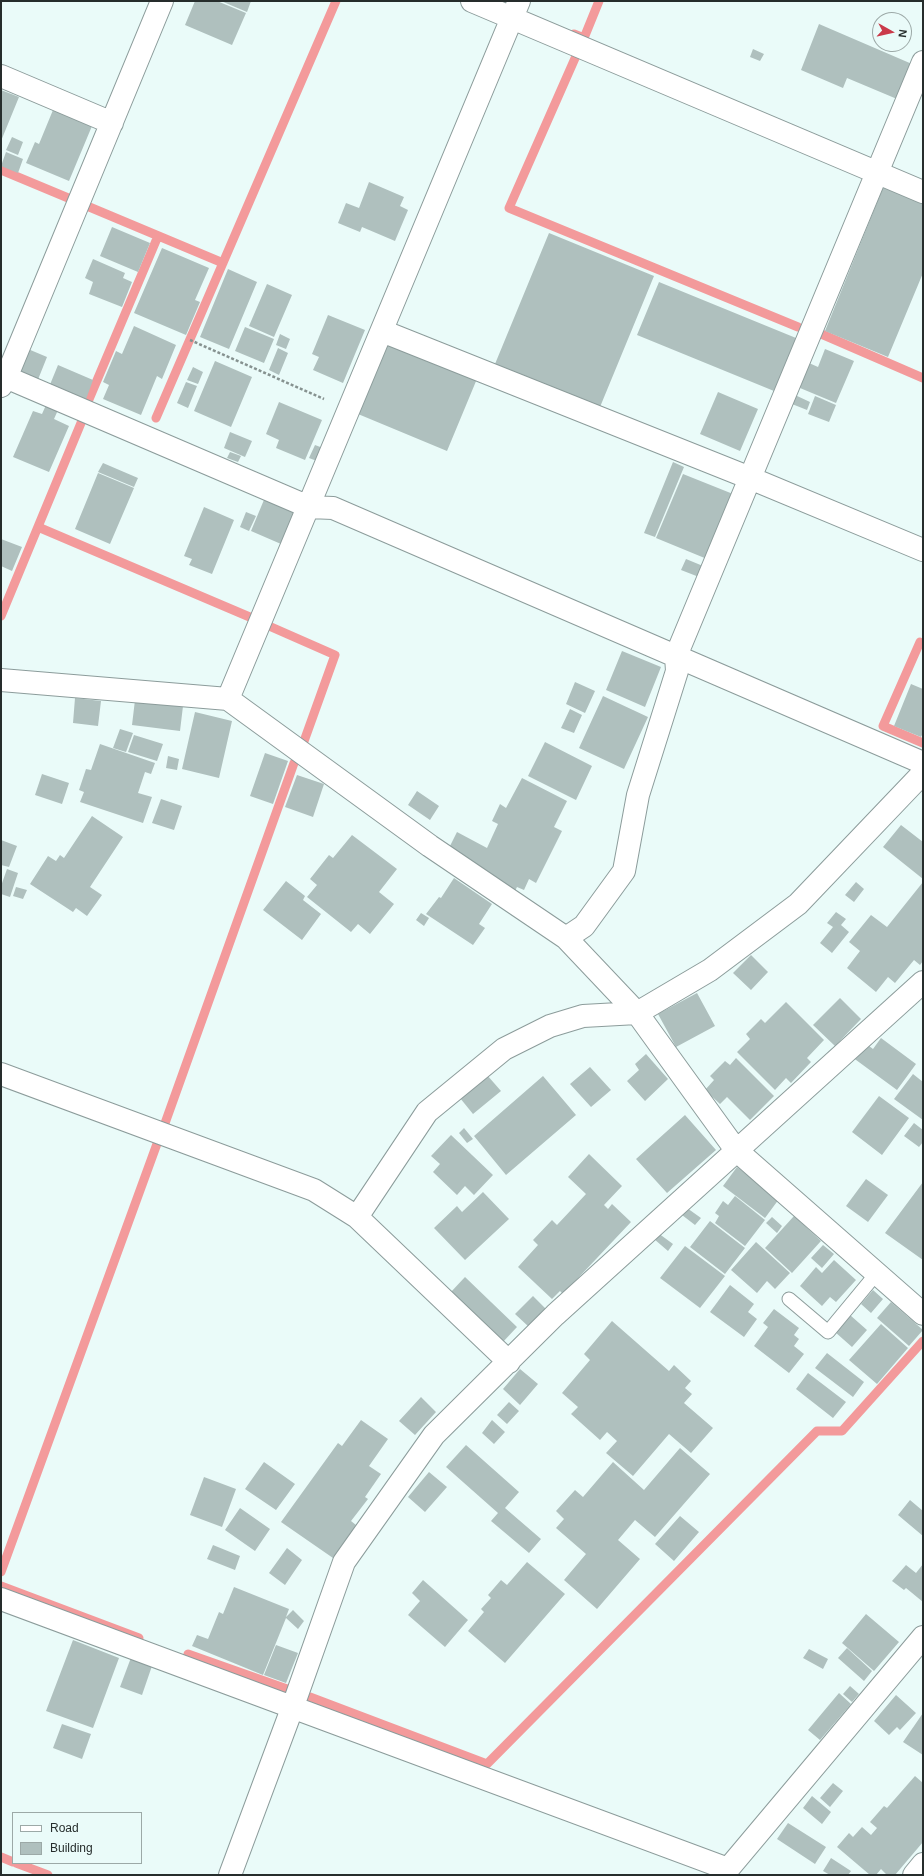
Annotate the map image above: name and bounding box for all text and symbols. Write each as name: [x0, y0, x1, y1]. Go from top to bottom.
north arrow: [872, 12, 912, 52]
text: N: [896, 29, 909, 38]
legend: [12, 1812, 142, 1864]
text: Road: [50, 1821, 79, 1835]
text: Building: [50, 1841, 93, 1855]

